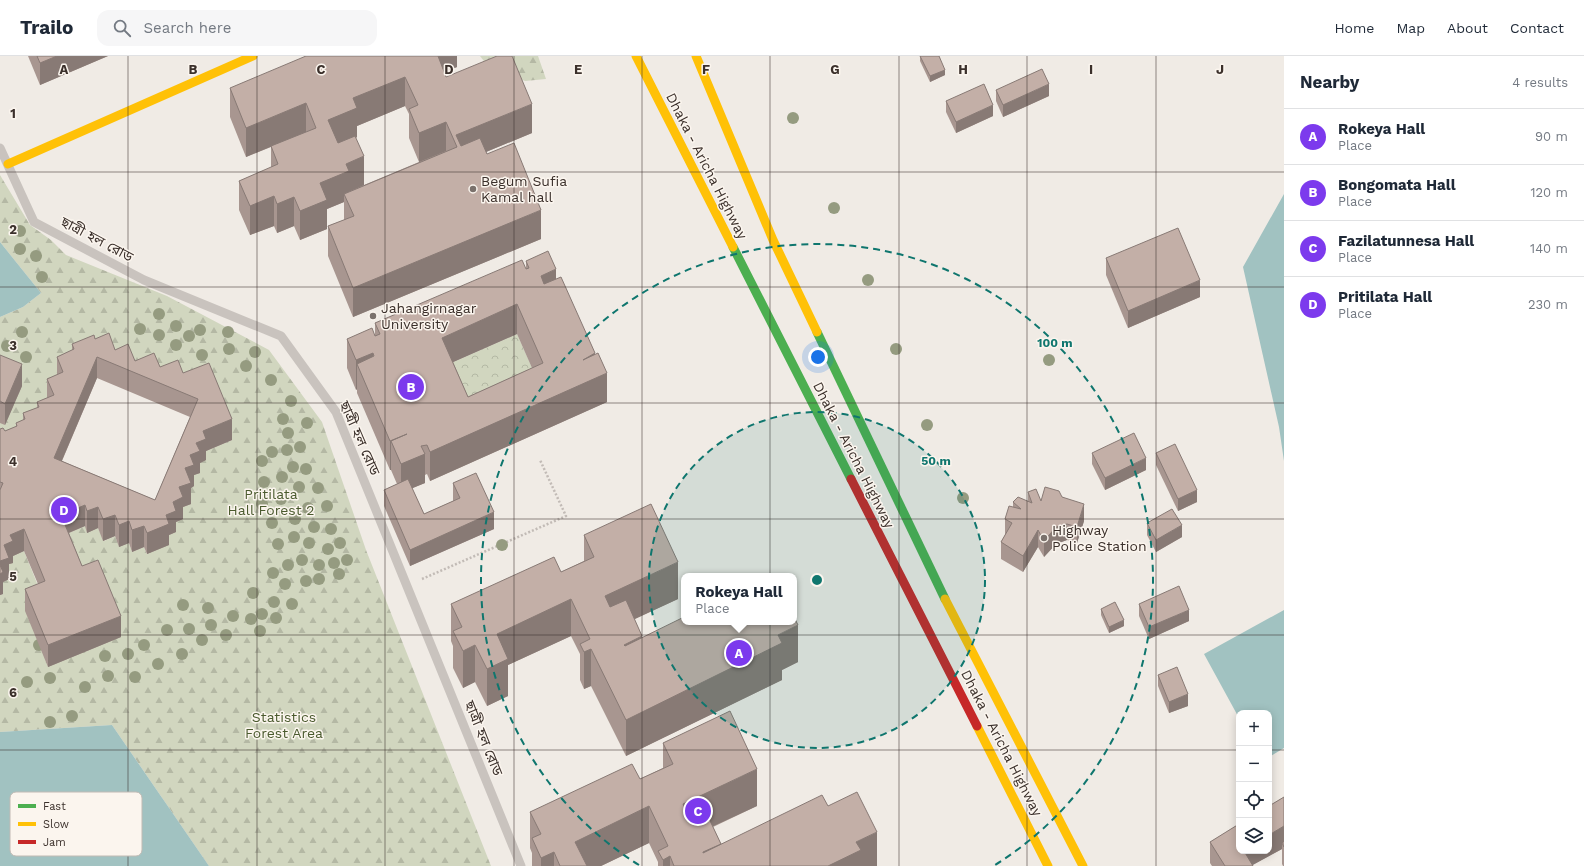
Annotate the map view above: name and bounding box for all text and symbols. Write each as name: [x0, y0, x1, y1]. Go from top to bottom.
search box: [97, 10, 377, 46]
text: Trailo: [20, 16, 73, 39]
icon: search: [111, 17, 133, 39]
text: Search here: [143, 19, 231, 37]
text: Home: [1334, 20, 1374, 36]
text: Map: [1396, 20, 1425, 36]
text: About: [1447, 20, 1488, 36]
text: Contact: [1510, 20, 1564, 36]
text: A: [60, 62, 69, 77]
text: B: [189, 62, 198, 77]
text: C: [317, 62, 326, 77]
text: D: [444, 62, 454, 77]
text: E: [574, 62, 582, 77]
text: F: [702, 62, 710, 77]
text: G: [830, 62, 840, 77]
text: H: [958, 62, 968, 77]
text: I: [1089, 62, 1093, 77]
text: J: [1216, 62, 1224, 77]
text: Nearby: [1300, 72, 1359, 92]
text: 4 results: [1512, 75, 1568, 90]
street label: Dhaka - Aricha Highway: [663, 90, 751, 242]
text: 1: [10, 106, 16, 121]
text: Rokeya Hall: [1338, 120, 1425, 138]
text: A: [1309, 129, 1317, 144]
text: 90 m: [1535, 129, 1568, 144]
text: Place: [1338, 138, 1372, 153]
place label: Begum Sufia Kamal hall: [481, 173, 567, 205]
text: Bongomata Hall: [1338, 176, 1456, 194]
marker: Begum Sufia Kamal hall: [468, 184, 478, 194]
text: B: [1309, 185, 1317, 200]
text: 120 m: [1530, 185, 1568, 200]
text: Place: [1338, 194, 1372, 209]
street label: ছাত্রী হল রোড: [57, 213, 137, 265]
text: 2: [9, 222, 17, 237]
text: Fazilatunnesa Hall: [1338, 232, 1474, 250]
text: C: [1309, 241, 1317, 256]
text: 140 m: [1530, 241, 1568, 256]
text: Place: [1338, 250, 1372, 265]
text: Pritilata Hall: [1338, 288, 1432, 306]
text: D: [1308, 297, 1318, 312]
text: 230 m: [1528, 297, 1568, 312]
place label: Jahangirnagar University: [381, 300, 477, 332]
text: Place: [1338, 306, 1372, 321]
marker: Jahangirnagar University: [368, 311, 378, 321]
text: 100 m: [1037, 336, 1073, 350]
text: 3: [9, 338, 17, 353]
your location: [808, 347, 828, 367]
pin: B: [398, 372, 424, 402]
street label: Dhaka - Aricha Highway: [810, 379, 898, 531]
street label: ছাত্রী হল রোড: [336, 397, 384, 479]
text: 4: [9, 454, 18, 469]
text: 50 m: [921, 454, 951, 468]
park label: Pritilata Hall Forest 2: [228, 486, 314, 518]
pin: D: [51, 495, 77, 525]
place label: Highway Police Station: [1052, 522, 1147, 554]
marker: Highway Police Station: [1039, 533, 1049, 543]
text: 5: [9, 569, 17, 584]
popup: [681, 573, 797, 625]
centre of rings: [810, 573, 824, 587]
text: Rokeya Hall: [695, 583, 783, 601]
text: Place: [695, 601, 729, 616]
pin: A: [726, 638, 752, 668]
street label: Dhaka - Aricha Highway: [958, 667, 1046, 819]
text: 6: [9, 685, 17, 700]
street label: ছাত্রী হল রোড: [461, 697, 507, 779]
park label: Statistics Forest Area: [245, 709, 323, 741]
map controls: [1236, 710, 1272, 854]
button: +: [1236, 710, 1272, 746]
button: −: [1236, 746, 1272, 782]
button: locate: [1236, 782, 1272, 818]
legend: [10, 792, 142, 856]
pin: C: [685, 796, 711, 826]
text: Fast: [43, 800, 66, 813]
text: Slow: [43, 818, 69, 831]
button: layers: [1236, 818, 1272, 854]
text: Jam: [43, 836, 66, 849]

